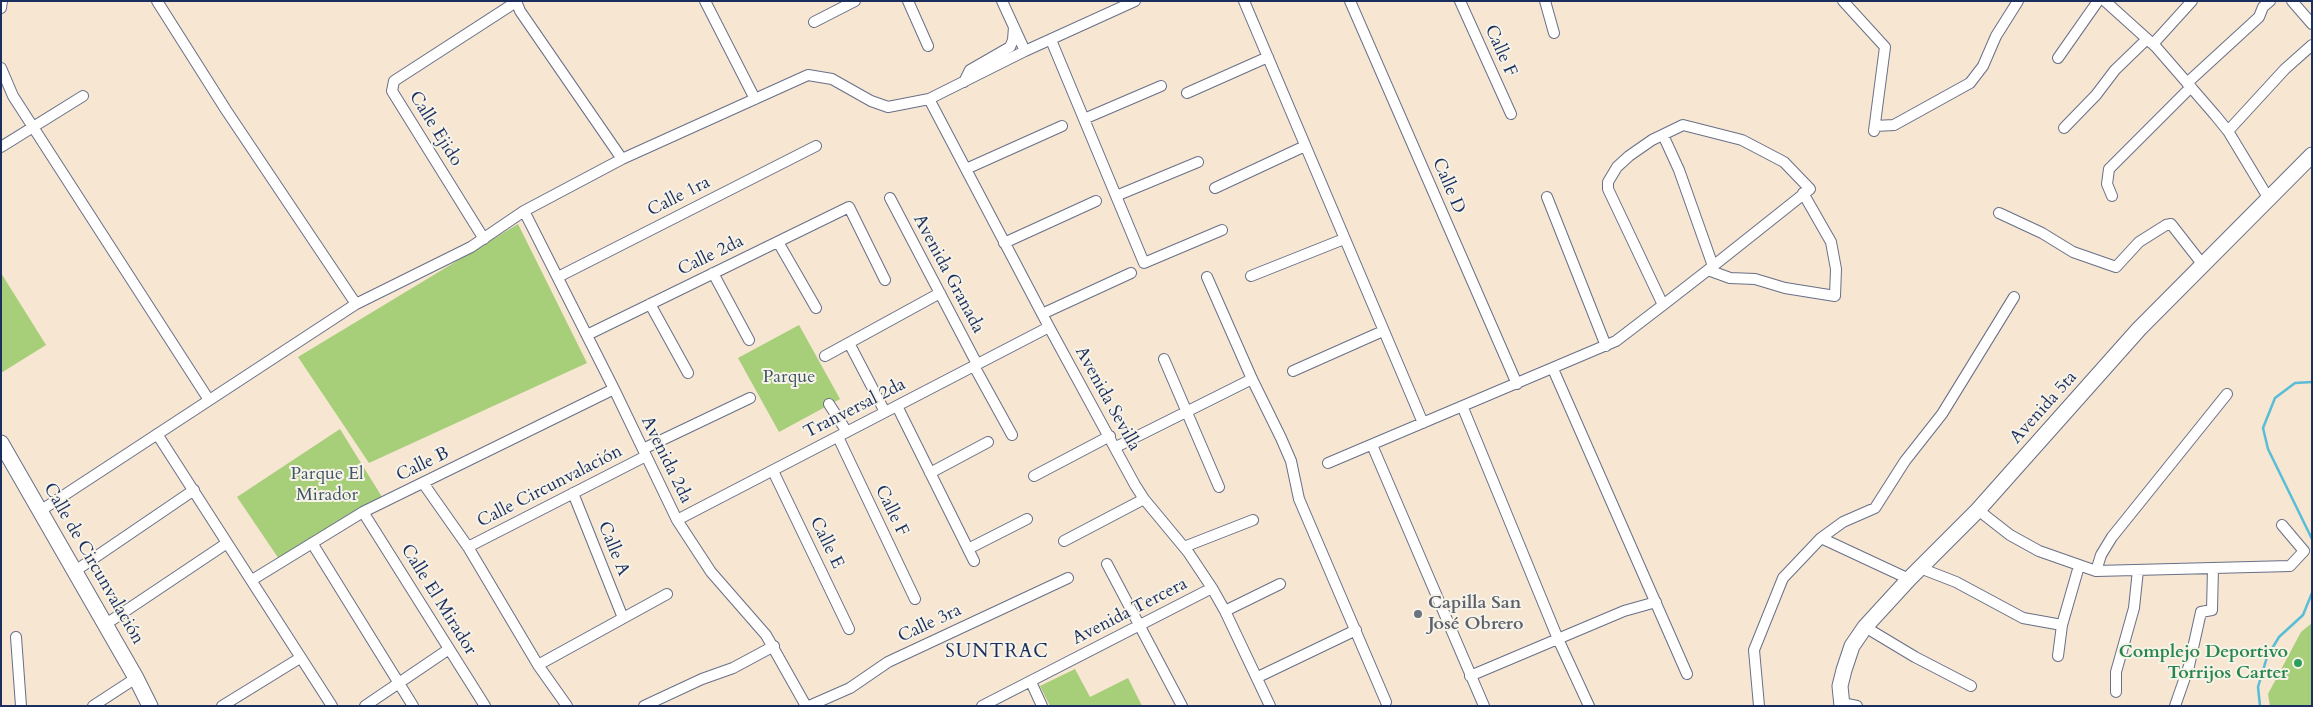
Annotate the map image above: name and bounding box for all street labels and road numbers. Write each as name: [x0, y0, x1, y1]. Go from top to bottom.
street label: Calle F: [1479, 22, 1521, 80]
street label: Calle Ejido: [404, 88, 466, 170]
street label: Calle D: [1427, 155, 1469, 217]
street label: Calle 1ra: [644, 172, 714, 222]
street label: Avenida Granada: [908, 211, 988, 337]
street label: Calle 2da: [675, 231, 747, 281]
street label: Avenida Sevilla: [1069, 343, 1145, 455]
street label: Avenida 5ta: [2006, 367, 2082, 449]
street label: Tranversal 2da: [800, 374, 910, 444]
street label: Avenida 2da: [636, 413, 696, 507]
street label: Calle Circunvalación: [474, 441, 626, 533]
street label: Calle B: [393, 443, 453, 487]
street label: Calle de Circunvalación: [38, 480, 148, 648]
street label: Calle F: [869, 482, 913, 540]
street label: Calle E: [804, 514, 848, 572]
street label: Calle A: [592, 519, 634, 579]
street label: Calle El Mirador: [395, 541, 481, 659]
street label: Avenida Tercera: [1069, 574, 1191, 650]
street label: Calle 3ra: [895, 600, 965, 648]

